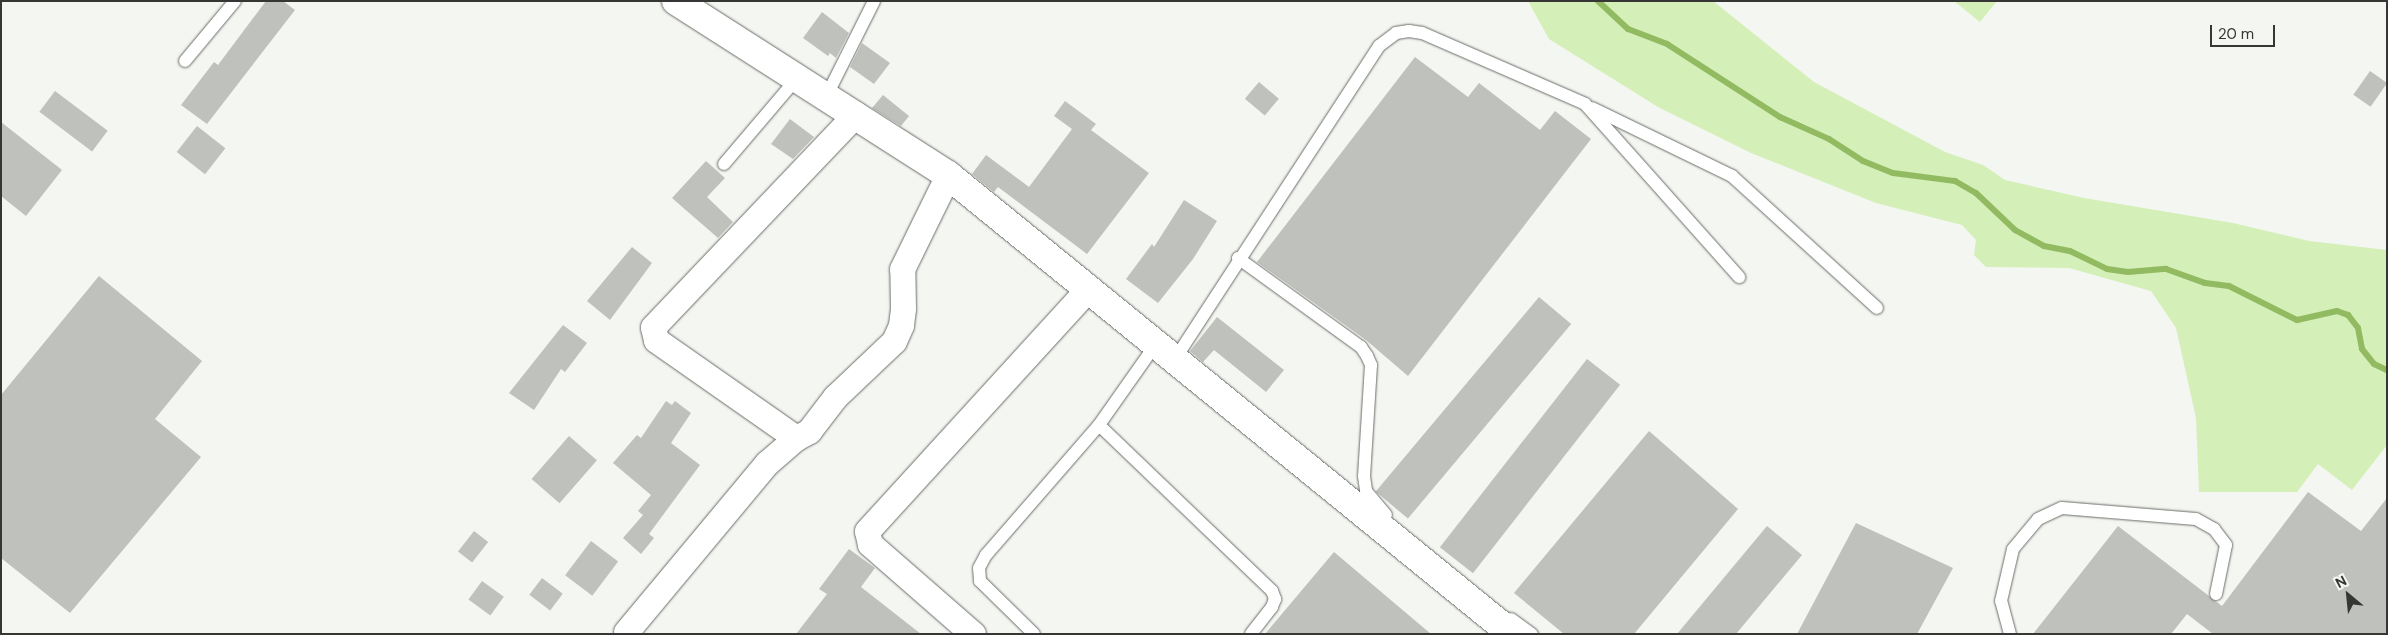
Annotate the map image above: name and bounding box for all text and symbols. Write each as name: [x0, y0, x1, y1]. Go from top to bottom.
scale bar: [2213, 15, 2278, 47]
text: 20 m: [2218, 24, 2254, 44]
north arrow: [2323, 570, 2373, 620]
text: N: [2332, 571, 2350, 592]

